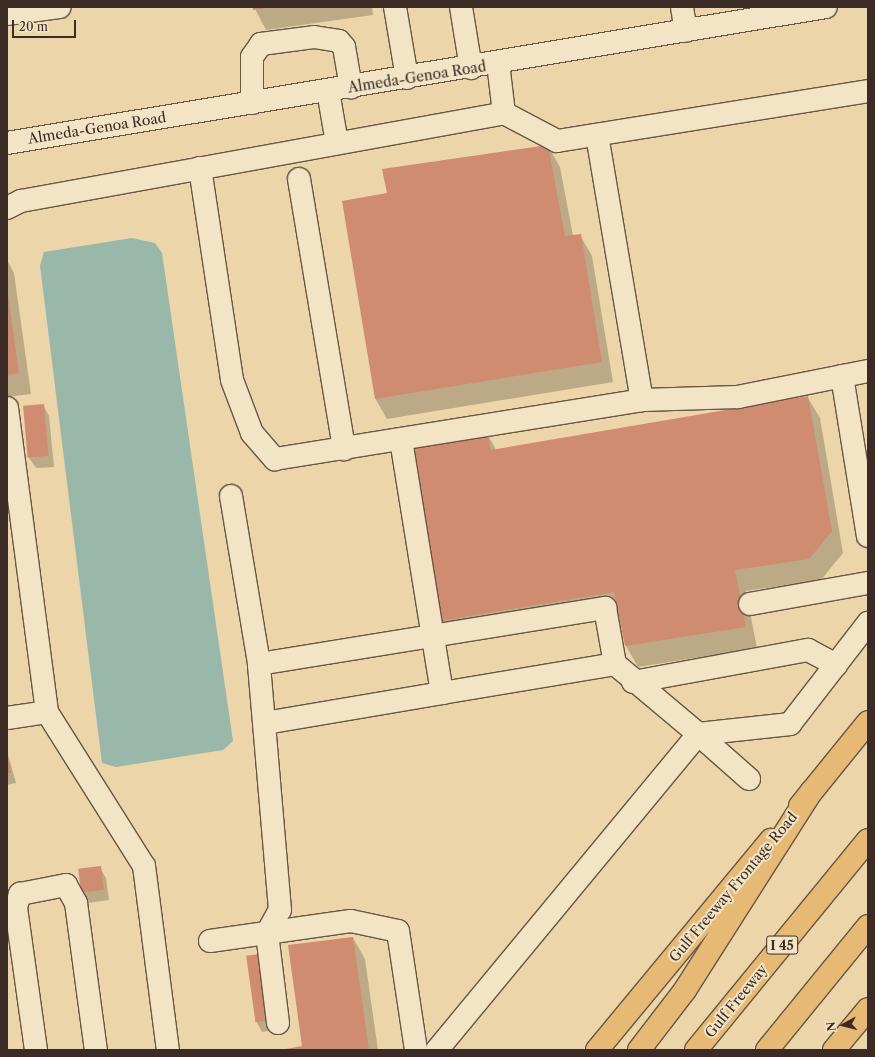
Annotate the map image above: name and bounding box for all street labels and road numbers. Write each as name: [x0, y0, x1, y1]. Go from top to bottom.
street label: Almeda-Genoa Road: [347, 58, 487, 96]
street label: Almeda-Genoa Road: [27, 109, 167, 147]
street label: Gulf Freeway Frontage Road: [665, 809, 801, 965]
road number: I 45: [766, 934, 798, 956]
street label: Gulf Freeway: [701, 961, 771, 1041]

